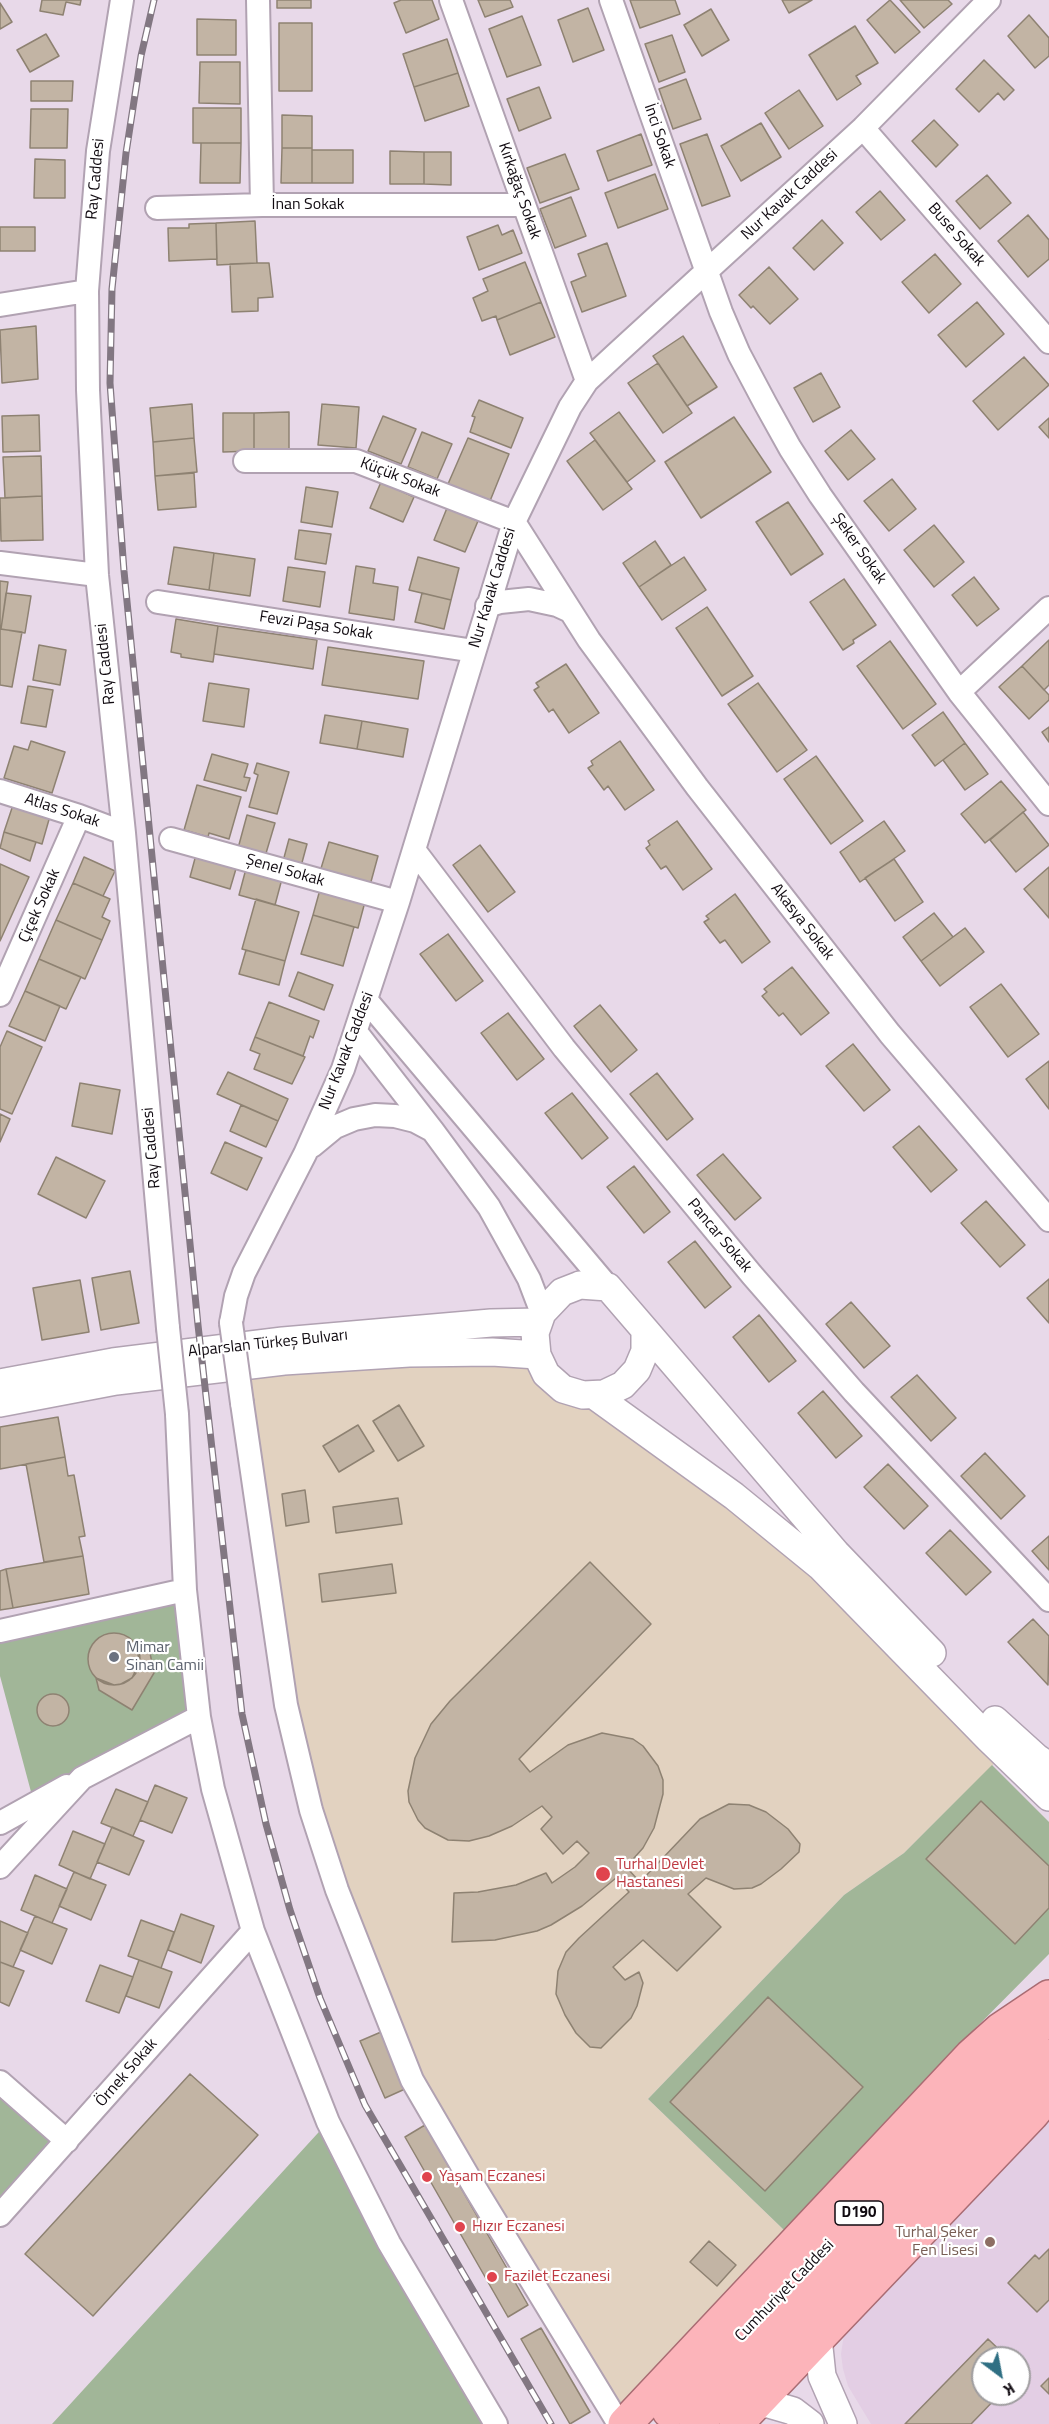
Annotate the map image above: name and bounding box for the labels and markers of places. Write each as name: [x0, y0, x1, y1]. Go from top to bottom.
place label: Mimar Sinan Camii: [126, 1638, 204, 1676]
marker: Mimar Sinan Camii: [107, 1650, 121, 1664]
place label: Turhal Devlet Hastanesi: [616, 1855, 704, 1893]
marker: Turhal Devlet Hastanesi: [594, 1865, 612, 1883]
place label: Yaşam Eczanesi: [439, 2167, 546, 2187]
marker: Yaşam Eczanesi: [420, 2170, 434, 2184]
place label: Hızır Eczanesi: [472, 2217, 565, 2237]
marker: Hızır Eczanesi: [453, 2220, 467, 2234]
place label: Turhal Şeker Fen Lisesi: [895, 2223, 978, 2261]
marker: Turhal Şeker Fen Lisesi: [983, 2235, 997, 2249]
place label: Fazilet Eczanesi: [504, 2267, 610, 2287]
marker: Fazilet Eczanesi: [485, 2270, 499, 2284]

